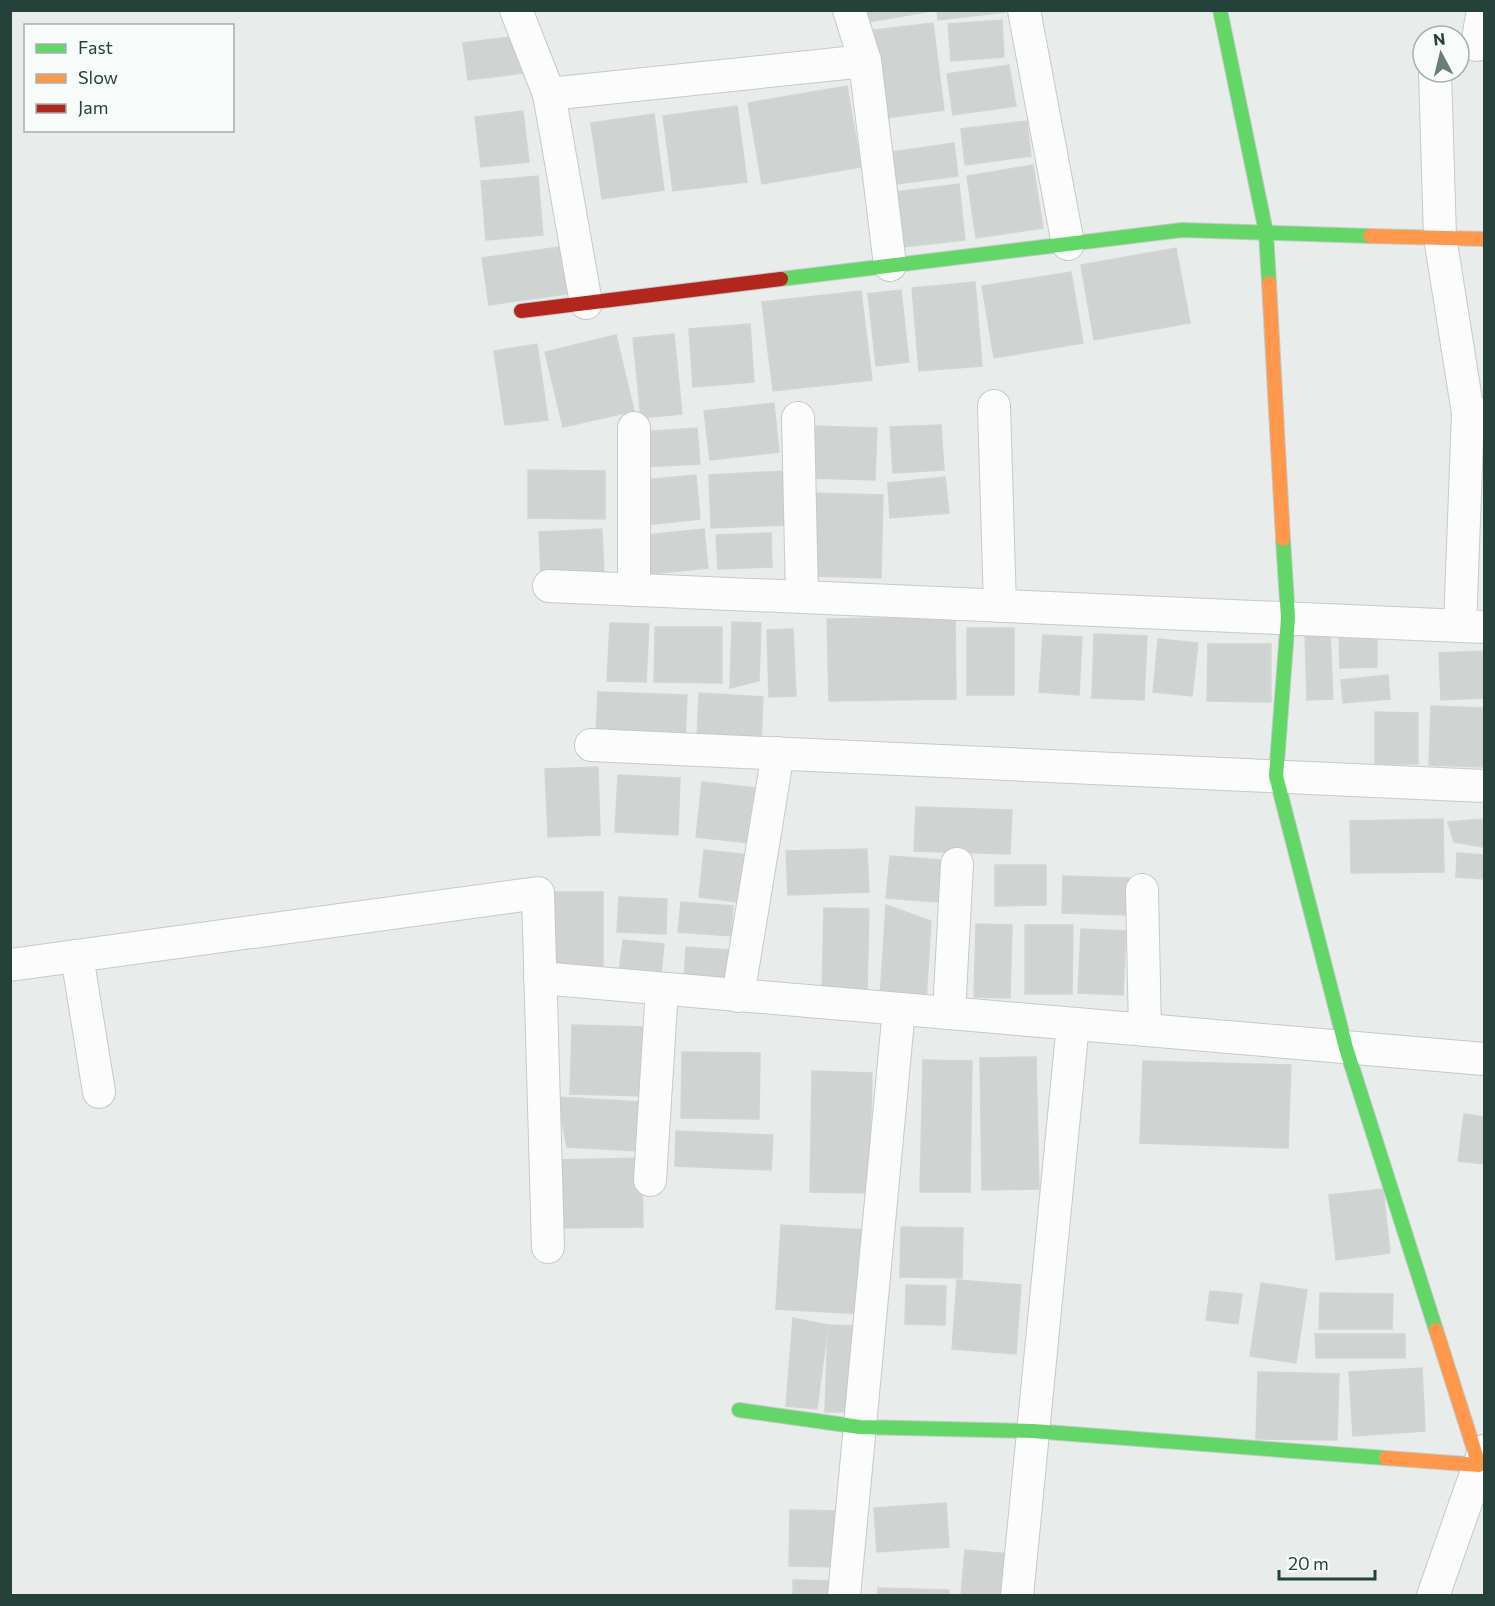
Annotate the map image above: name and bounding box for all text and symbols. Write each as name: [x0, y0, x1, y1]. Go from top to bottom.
legend: [24, 24, 234, 132]
north arrow: [1411, 24, 1471, 84]
text: N: [1432, 28, 1446, 49]
text: Fast: [78, 36, 113, 58]
text: Slow: [78, 66, 118, 88]
text: Jam: [78, 96, 108, 118]
scale bar: [1279, 1543, 1375, 1581]
text: 20 m: [1288, 1552, 1329, 1574]

